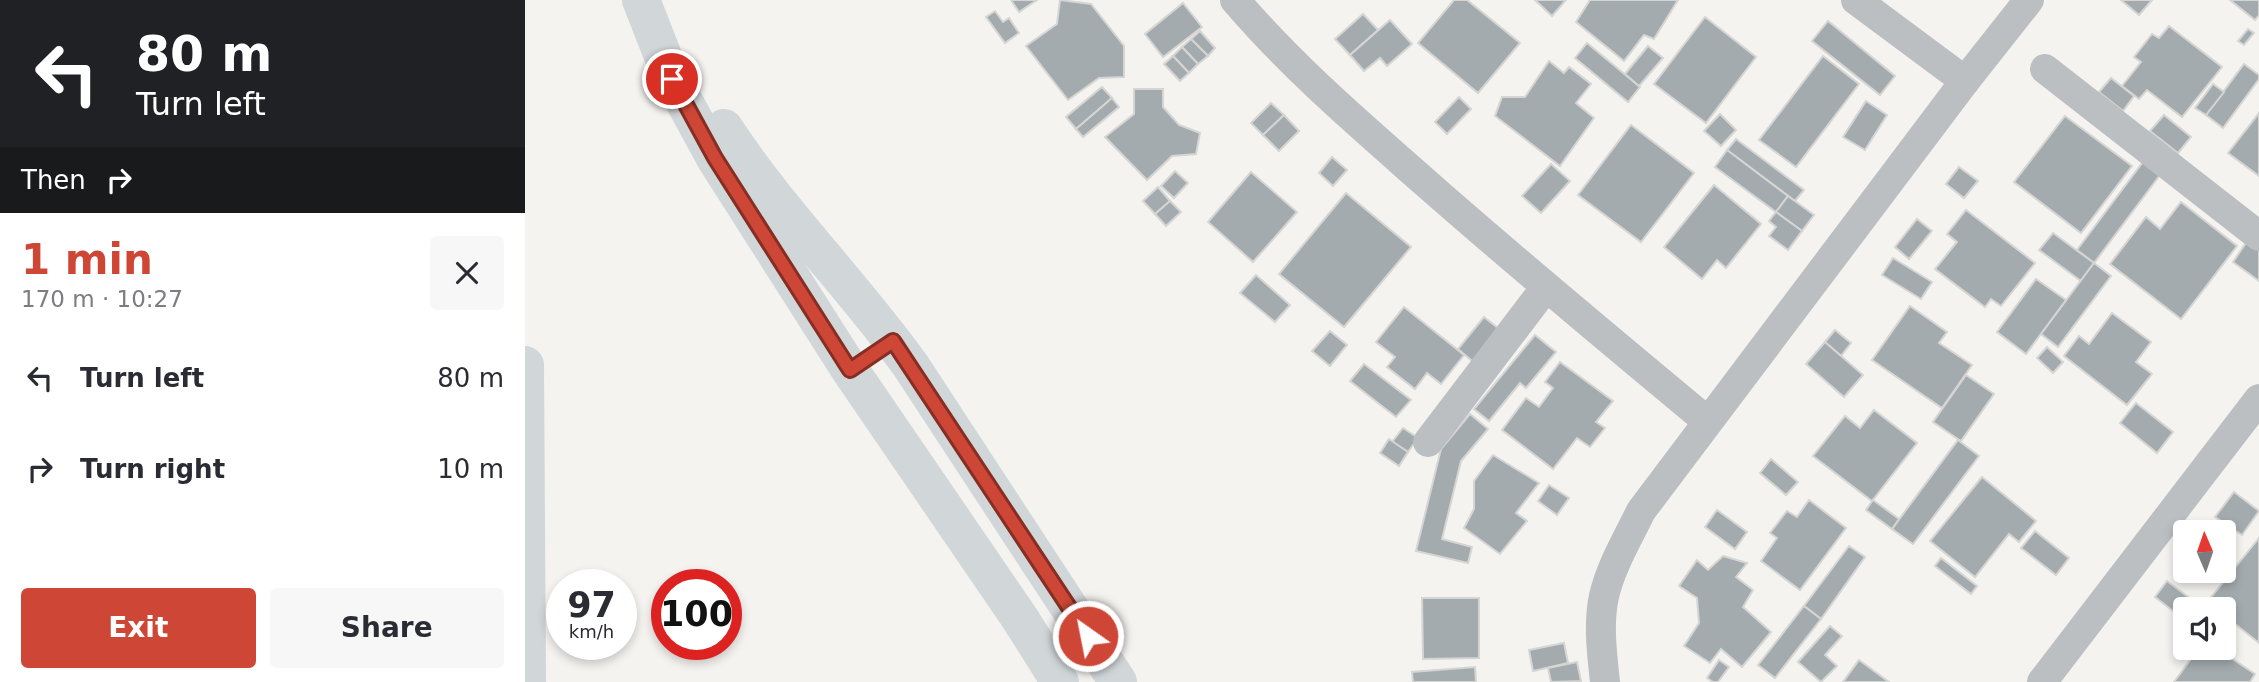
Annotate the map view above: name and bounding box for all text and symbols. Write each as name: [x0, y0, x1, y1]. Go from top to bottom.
text: 80 m: [136, 26, 272, 83]
icon: left: [21, 28, 112, 119]
pin: [642, 49, 702, 109]
icon: arrive: [653, 60, 691, 98]
text: Turn left: [136, 85, 266, 123]
icon: right: [100, 161, 138, 199]
text: Then: [21, 165, 86, 195]
text: 1 min: [21, 235, 153, 284]
button: close: [430, 236, 504, 310]
text: 170 m · 10:27: [21, 286, 183, 312]
icon: left: [21, 359, 59, 397]
text: Turn left: [80, 363, 204, 393]
text: 80 m: [437, 363, 504, 393]
icon: right: [21, 450, 59, 488]
text: Turn right: [80, 454, 225, 484]
text: 10 m: [437, 454, 504, 484]
north arrow: [2173, 520, 2237, 583]
map controls: [2173, 520, 2236, 660]
speed limit sign: 100: [651, 569, 742, 660]
text: 97: [567, 585, 616, 625]
button: Exit: [21, 588, 256, 668]
button: Share: [270, 588, 504, 668]
button: sound: [2173, 597, 2236, 660]
position arrow: [1051, 599, 1125, 673]
text: km/h: [569, 621, 614, 642]

